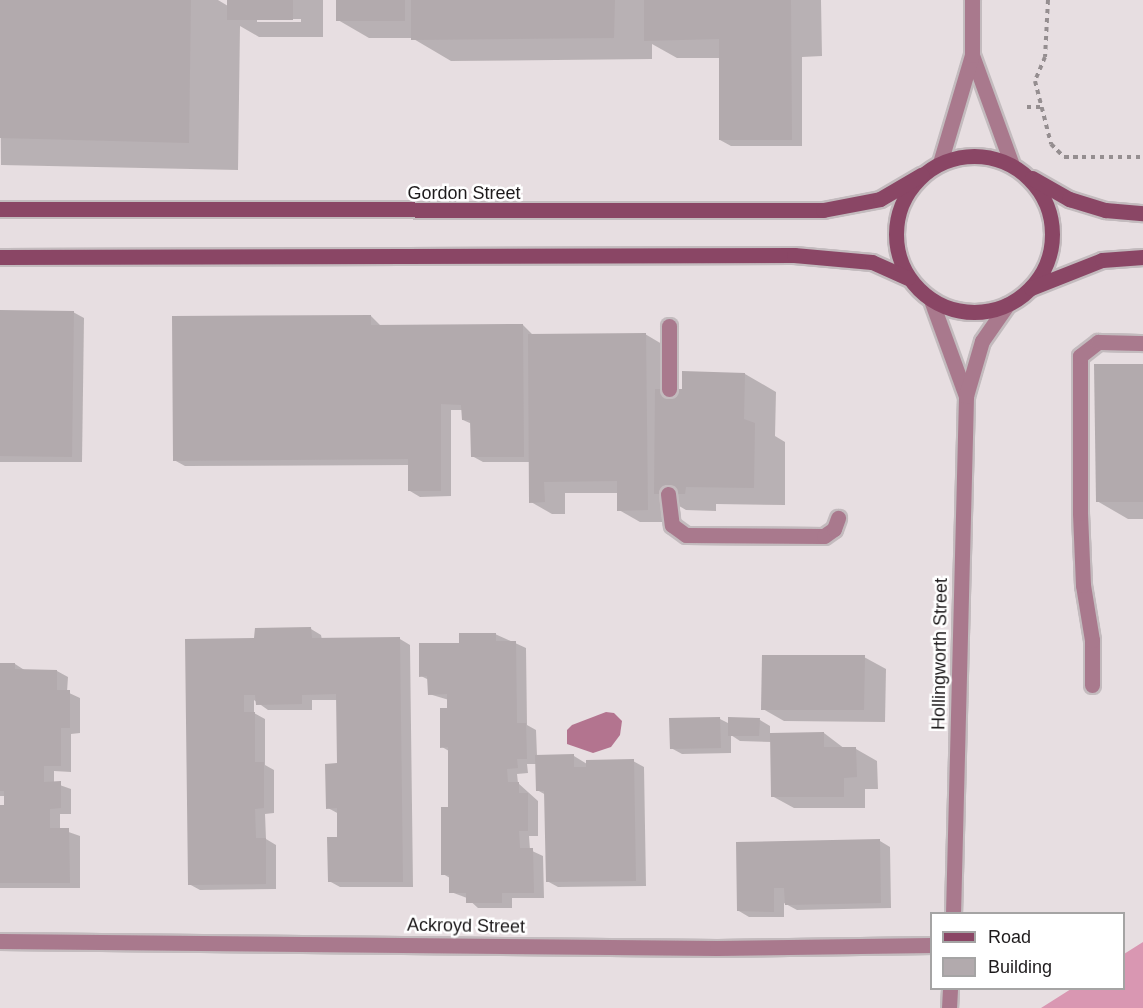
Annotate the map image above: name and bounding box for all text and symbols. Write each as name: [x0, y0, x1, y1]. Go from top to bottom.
street label: Gordon Street: [407, 182, 521, 204]
street label: Hollingworth Street: [928, 578, 952, 730]
legend: [930, 912, 1125, 990]
street label: Ackroyd Street: [407, 914, 525, 938]
text: Road: [988, 927, 1031, 947]
text: Building: [988, 957, 1052, 977]

